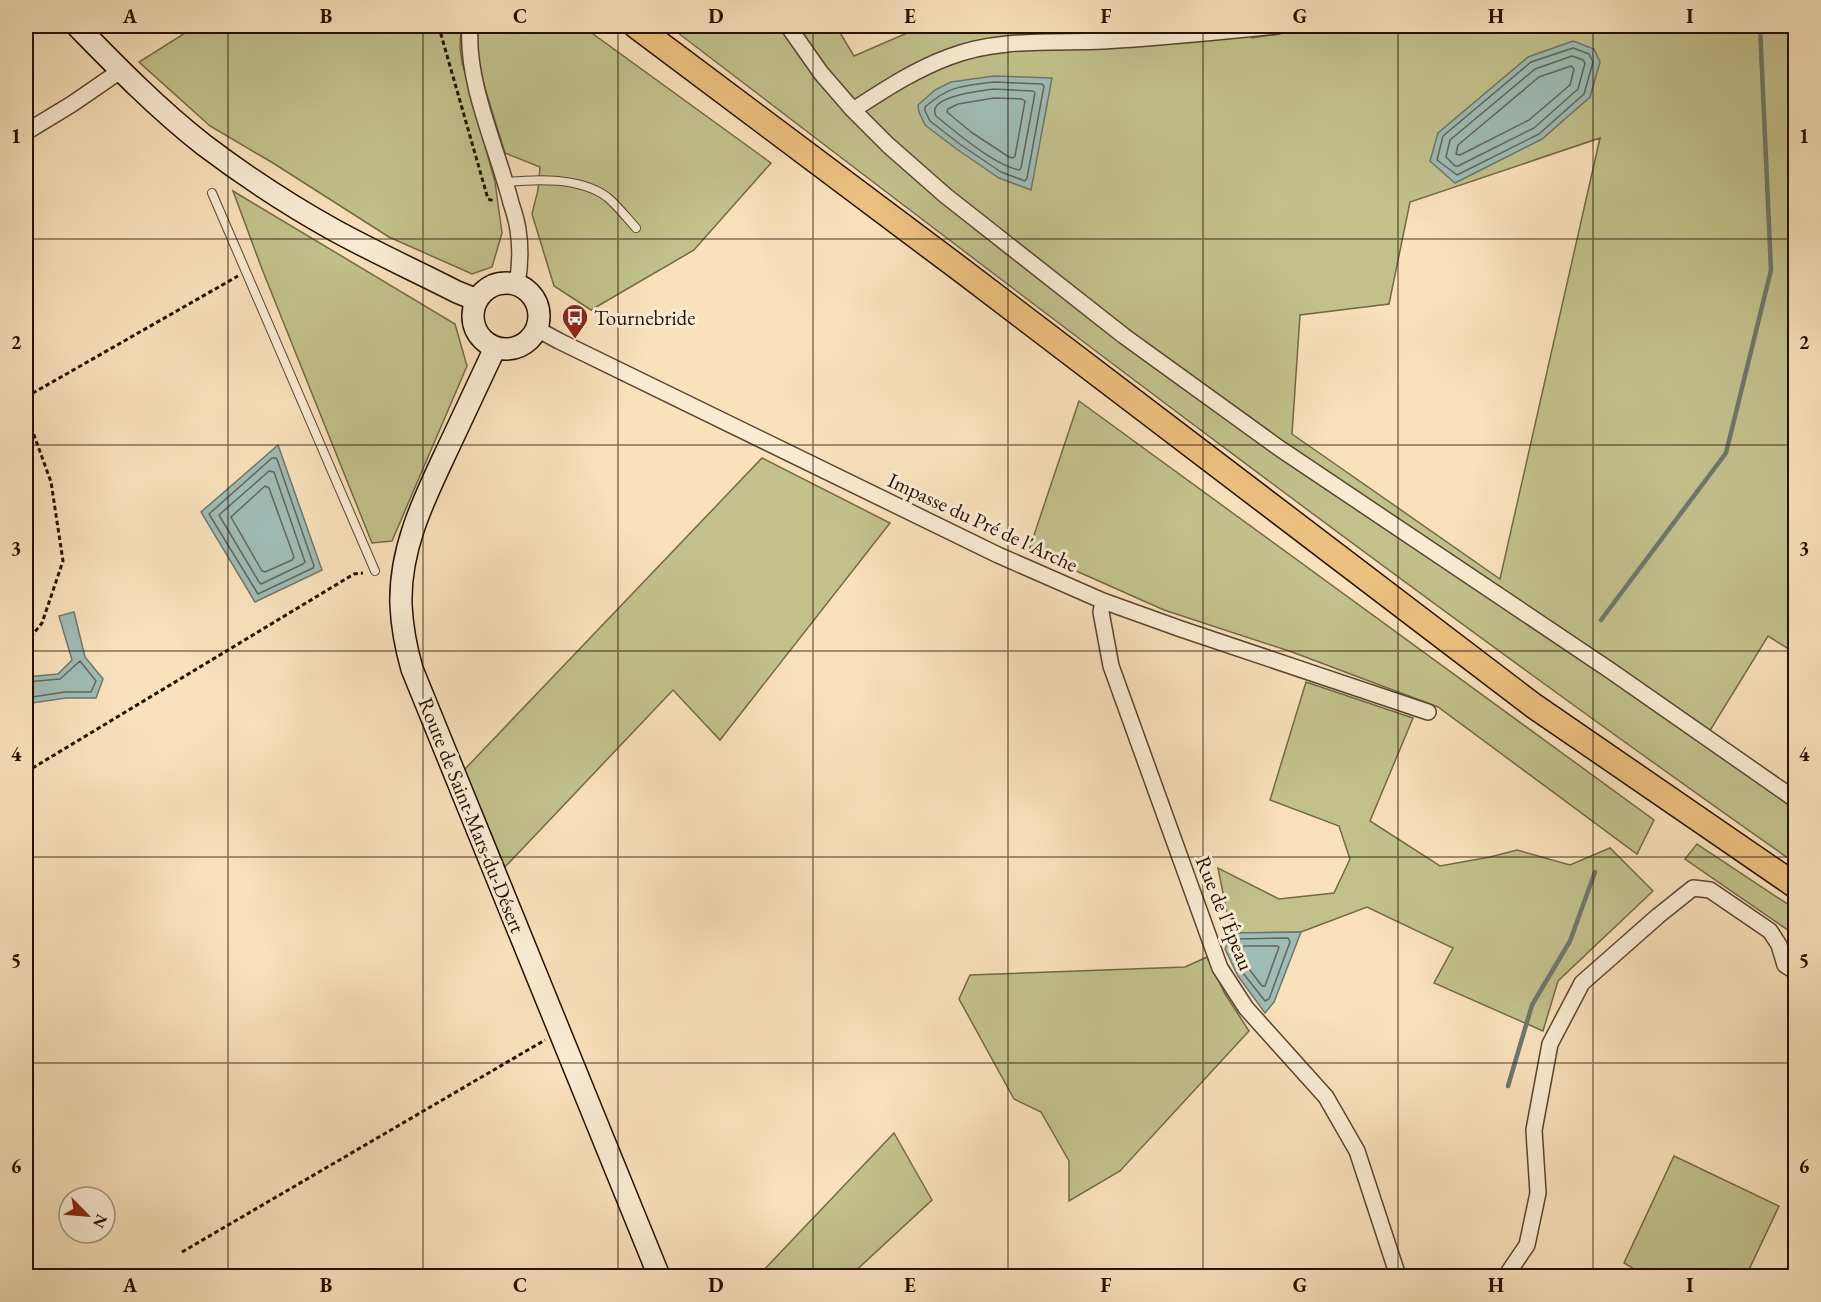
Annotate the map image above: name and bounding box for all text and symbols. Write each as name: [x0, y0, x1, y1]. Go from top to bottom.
text: A: [122, 3, 138, 29]
text: B: [320, 3, 332, 29]
text: C: [513, 3, 527, 29]
text: D: [708, 3, 724, 29]
text: E: [904, 3, 916, 29]
text: F: [1101, 3, 1112, 29]
text: G: [1293, 3, 1307, 29]
text: H: [1488, 3, 1504, 29]
text: I: [1686, 3, 1694, 29]
text: 1: [11, 123, 21, 149]
text: 1: [1799, 123, 1809, 149]
bus stop icon: Tournebride: [560, 302, 590, 340]
place label: Tournebride: [594, 304, 695, 331]
text: 2: [11, 329, 22, 355]
text: 2: [1799, 329, 1810, 355]
street label: Impasse du Pré de l'Arche: [884, 466, 1082, 578]
text: 3: [11, 535, 21, 561]
text: 3: [1799, 535, 1809, 561]
street label: Route de Saint-Mars-du-Désert: [412, 693, 532, 937]
text: 4: [11, 741, 22, 767]
text: 4: [1799, 741, 1810, 767]
street label: Rue de l'Épeau: [1190, 852, 1260, 974]
text: 5: [11, 947, 21, 973]
text: 5: [1799, 947, 1809, 973]
text: 6: [11, 1153, 22, 1179]
text: 6: [1799, 1153, 1810, 1179]
north arrow: [57, 1185, 117, 1245]
text: N: [88, 1211, 112, 1231]
text: A: [122, 1272, 138, 1298]
text: B: [320, 1272, 332, 1298]
text: C: [513, 1272, 527, 1298]
text: D: [708, 1272, 724, 1298]
text: E: [904, 1272, 916, 1298]
text: F: [1101, 1272, 1112, 1298]
text: G: [1293, 1272, 1307, 1298]
text: H: [1488, 1272, 1504, 1298]
text: I: [1686, 1272, 1694, 1298]

